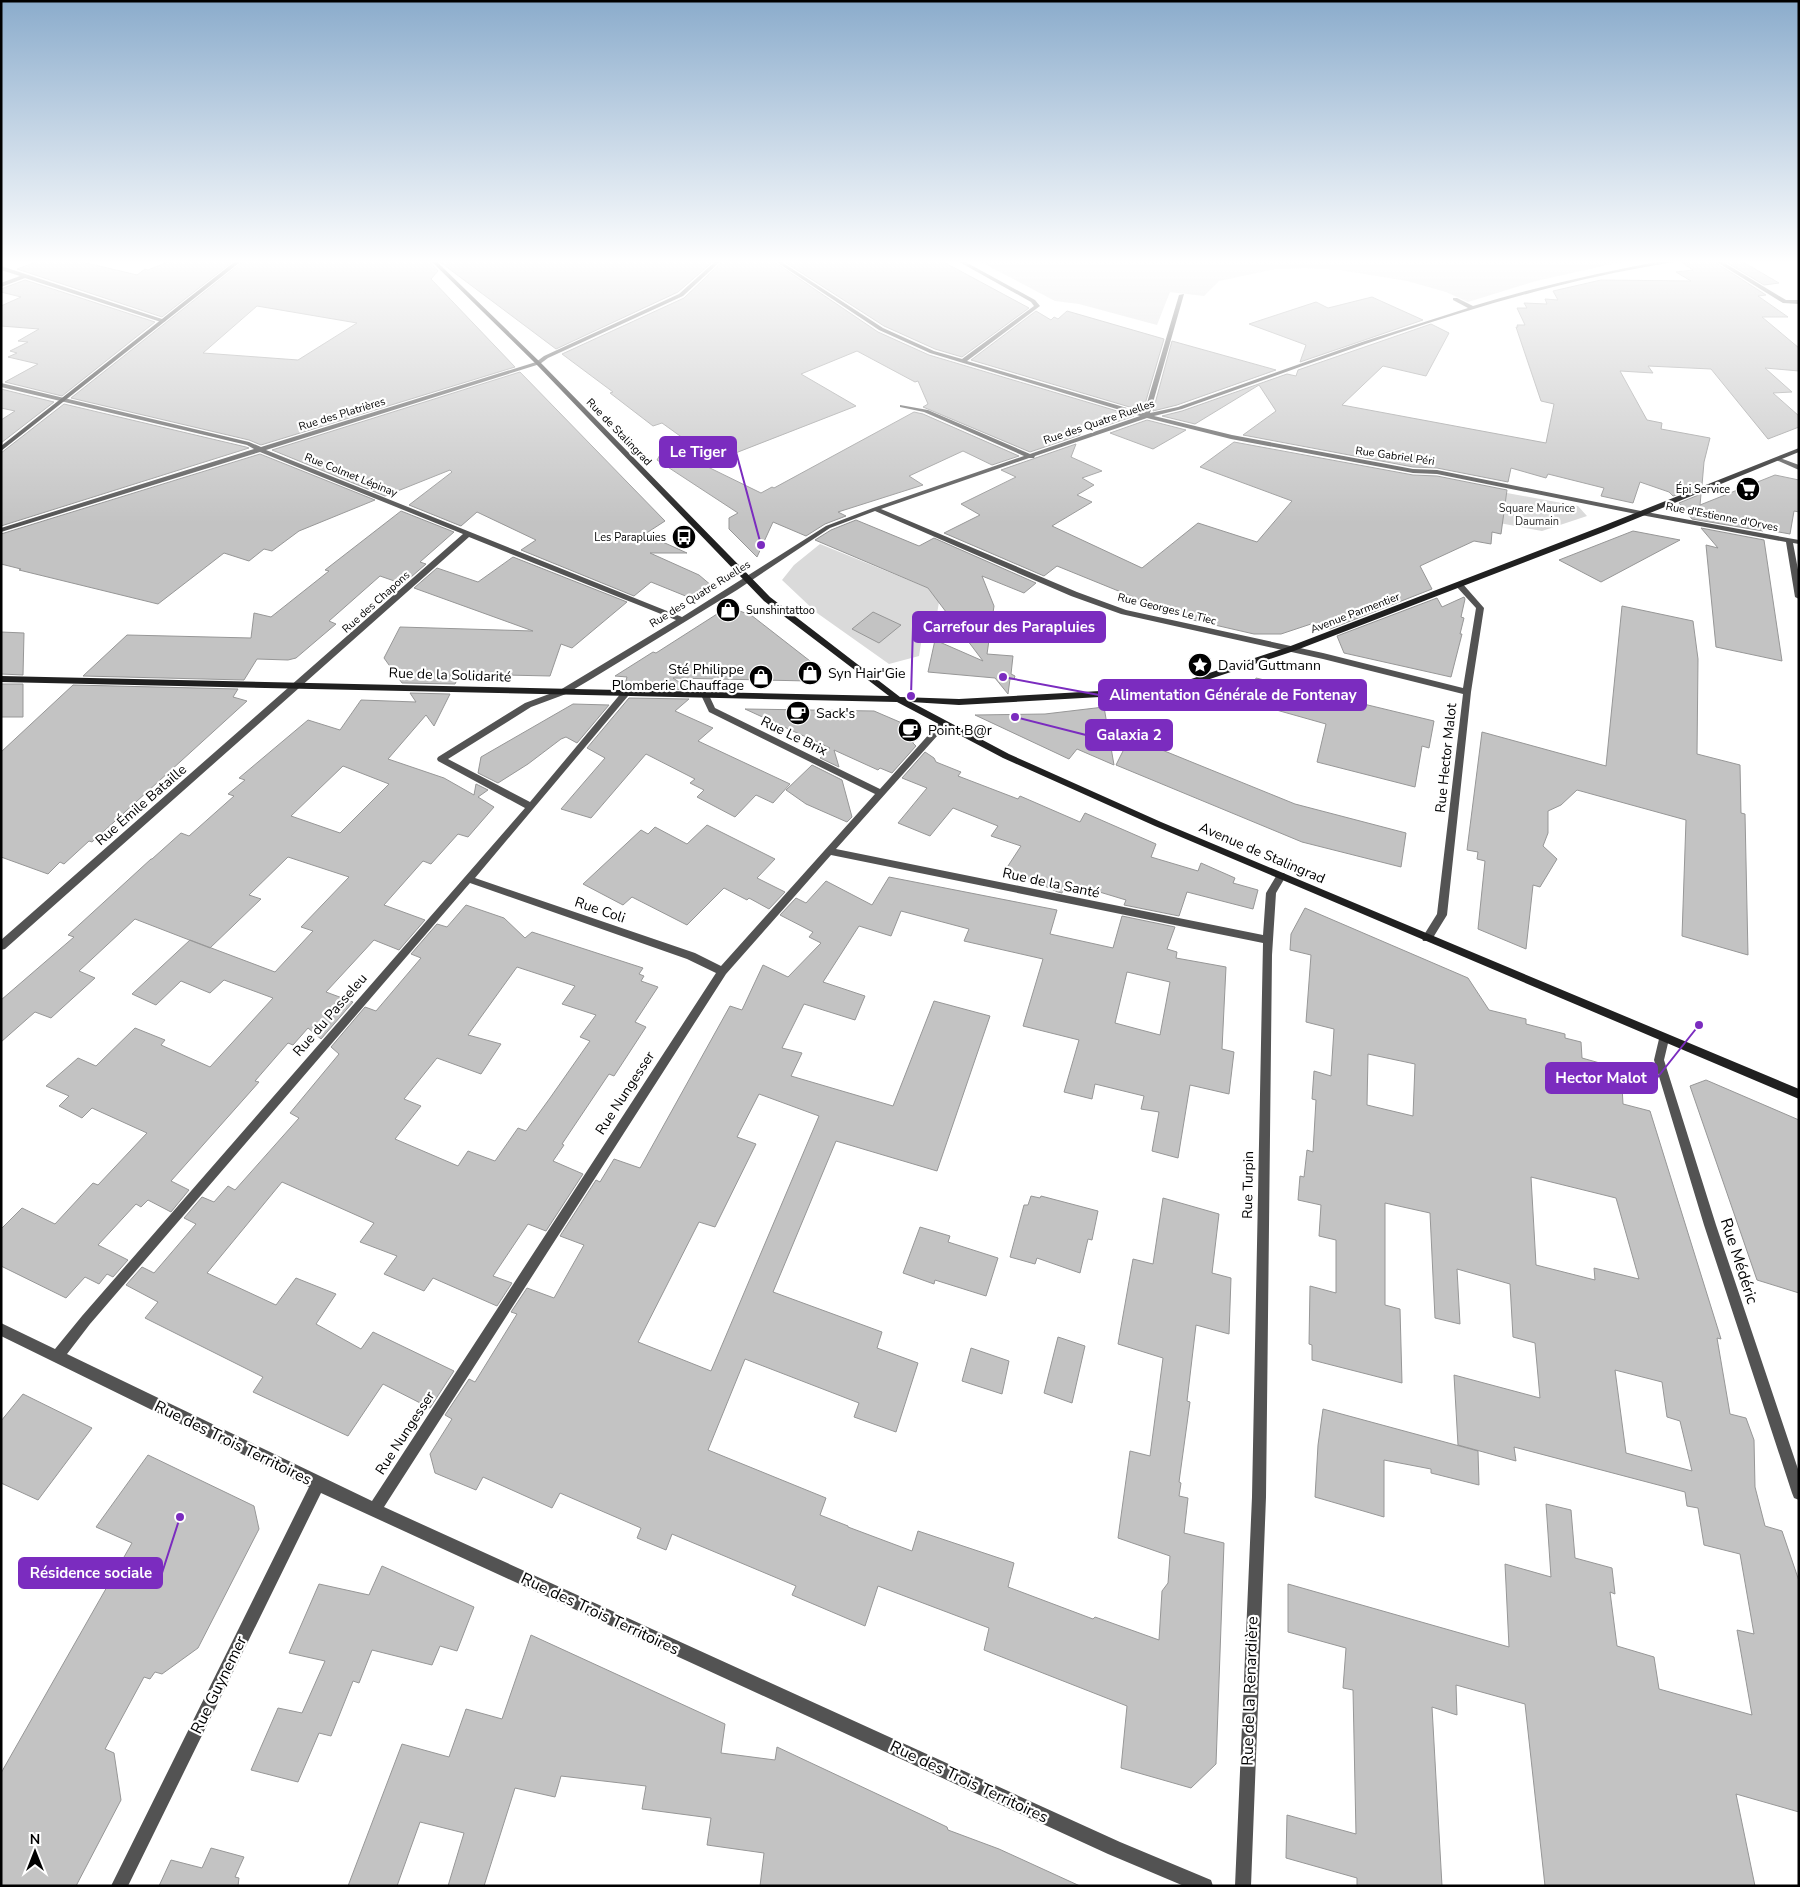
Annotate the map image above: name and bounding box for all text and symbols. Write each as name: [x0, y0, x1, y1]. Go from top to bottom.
street label: Rue des Platrières: [297, 394, 387, 434]
street label: Rue de Stalingrad: [583, 395, 655, 469]
street label: Rue des Quatre Ruelles: [1042, 396, 1156, 448]
callout: Le Tiger: [660, 437, 736, 467]
text: Le Tiger: [670, 442, 726, 462]
street label: Rue Gabriel Péri: [1354, 443, 1436, 469]
street label: Rue Colmet Lépinay: [302, 450, 400, 501]
supermarket icon: Épi Service: [1735, 476, 1761, 502]
place label: Épi Service: [1676, 481, 1730, 497]
street label: Rue d'Estienne d'Orves: [1664, 499, 1780, 535]
park label: Square Maurice Daumain: [1499, 501, 1575, 529]
bus stop icon: Les Parapluies: [671, 524, 697, 550]
place label: Les Parapluies: [594, 530, 666, 545]
street label: Rue des Quatre Ruelles: [647, 557, 753, 631]
street label: Rue des Chapons: [339, 568, 413, 636]
street label: Rue Georges Le Tiec: [1116, 589, 1218, 629]
street label: Avenue Parmentier: [1308, 589, 1402, 637]
shop icon: Sunshintattoo: [715, 597, 741, 623]
place label: Sunshintattoo: [746, 603, 815, 618]
callout: Carrefour des Parapluies: [913, 612, 1105, 642]
text: Carrefour des Parapluies: [923, 617, 1095, 637]
place icon: David Guttmann: [1187, 652, 1213, 678]
place label: David Guttmann: [1218, 656, 1321, 675]
place label: Sté Philippe Plomberie Chauffage: [612, 660, 744, 695]
shop icon: Syn Hair'Gie: [797, 660, 823, 686]
street label: Rue de la Solidarité: [388, 663, 512, 687]
shop icon: Sté Philippe Plomberie Chauffage: [748, 664, 774, 690]
place label: Syn Hair'Gie: [828, 664, 906, 683]
callout: Alimentation Générale de Fontenay: [1099, 680, 1366, 710]
text: Alimentation Générale de Fontenay: [1109, 685, 1357, 705]
cafe icon: Sack's: [785, 700, 811, 726]
street label: Rue Hector Malot: [1431, 702, 1461, 814]
place label: Sack's: [816, 704, 856, 723]
street label: Rue Le Brix: [758, 712, 831, 761]
cafe icon: Point B@r: [897, 717, 923, 743]
callout: Galaxia 2: [1086, 720, 1172, 750]
place label: Point B@r: [928, 721, 992, 740]
text: Galaxia 2: [1096, 725, 1162, 745]
street label: Rue Émile Bataille: [91, 760, 191, 850]
street label: Avenue de Stalingrad: [1196, 818, 1328, 888]
street label: Rue de la Santé: [1001, 863, 1101, 903]
street label: Rue Coli: [572, 892, 628, 928]
street label: Rue du Passeleu: [289, 969, 371, 1061]
street label: Rue Nungesser: [591, 1048, 659, 1138]
callout: Hector Malot: [1546, 1063, 1657, 1093]
text: Hector Malot: [1555, 1068, 1647, 1088]
street label: Rue Turpin: [1238, 1151, 1258, 1219]
street label: Rue Médéric: [1715, 1215, 1763, 1307]
street label: Rue Nungesser: [371, 1388, 439, 1478]
street label: Rue des Trois Territoires: [151, 1395, 315, 1491]
callout: Résidence sociale: [19, 1558, 162, 1588]
text: Résidence sociale: [30, 1563, 152, 1583]
street label: Rue des Trois Territoires: [517, 1568, 683, 1660]
street label: Rue de la Renardière: [1236, 1616, 1264, 1766]
street label: Rue Guynemer: [186, 1632, 252, 1738]
street label: Rue des Trois Territoires: [886, 1736, 1052, 1828]
north arrow: [10, 1827, 60, 1877]
text: N: [30, 1830, 40, 1849]

